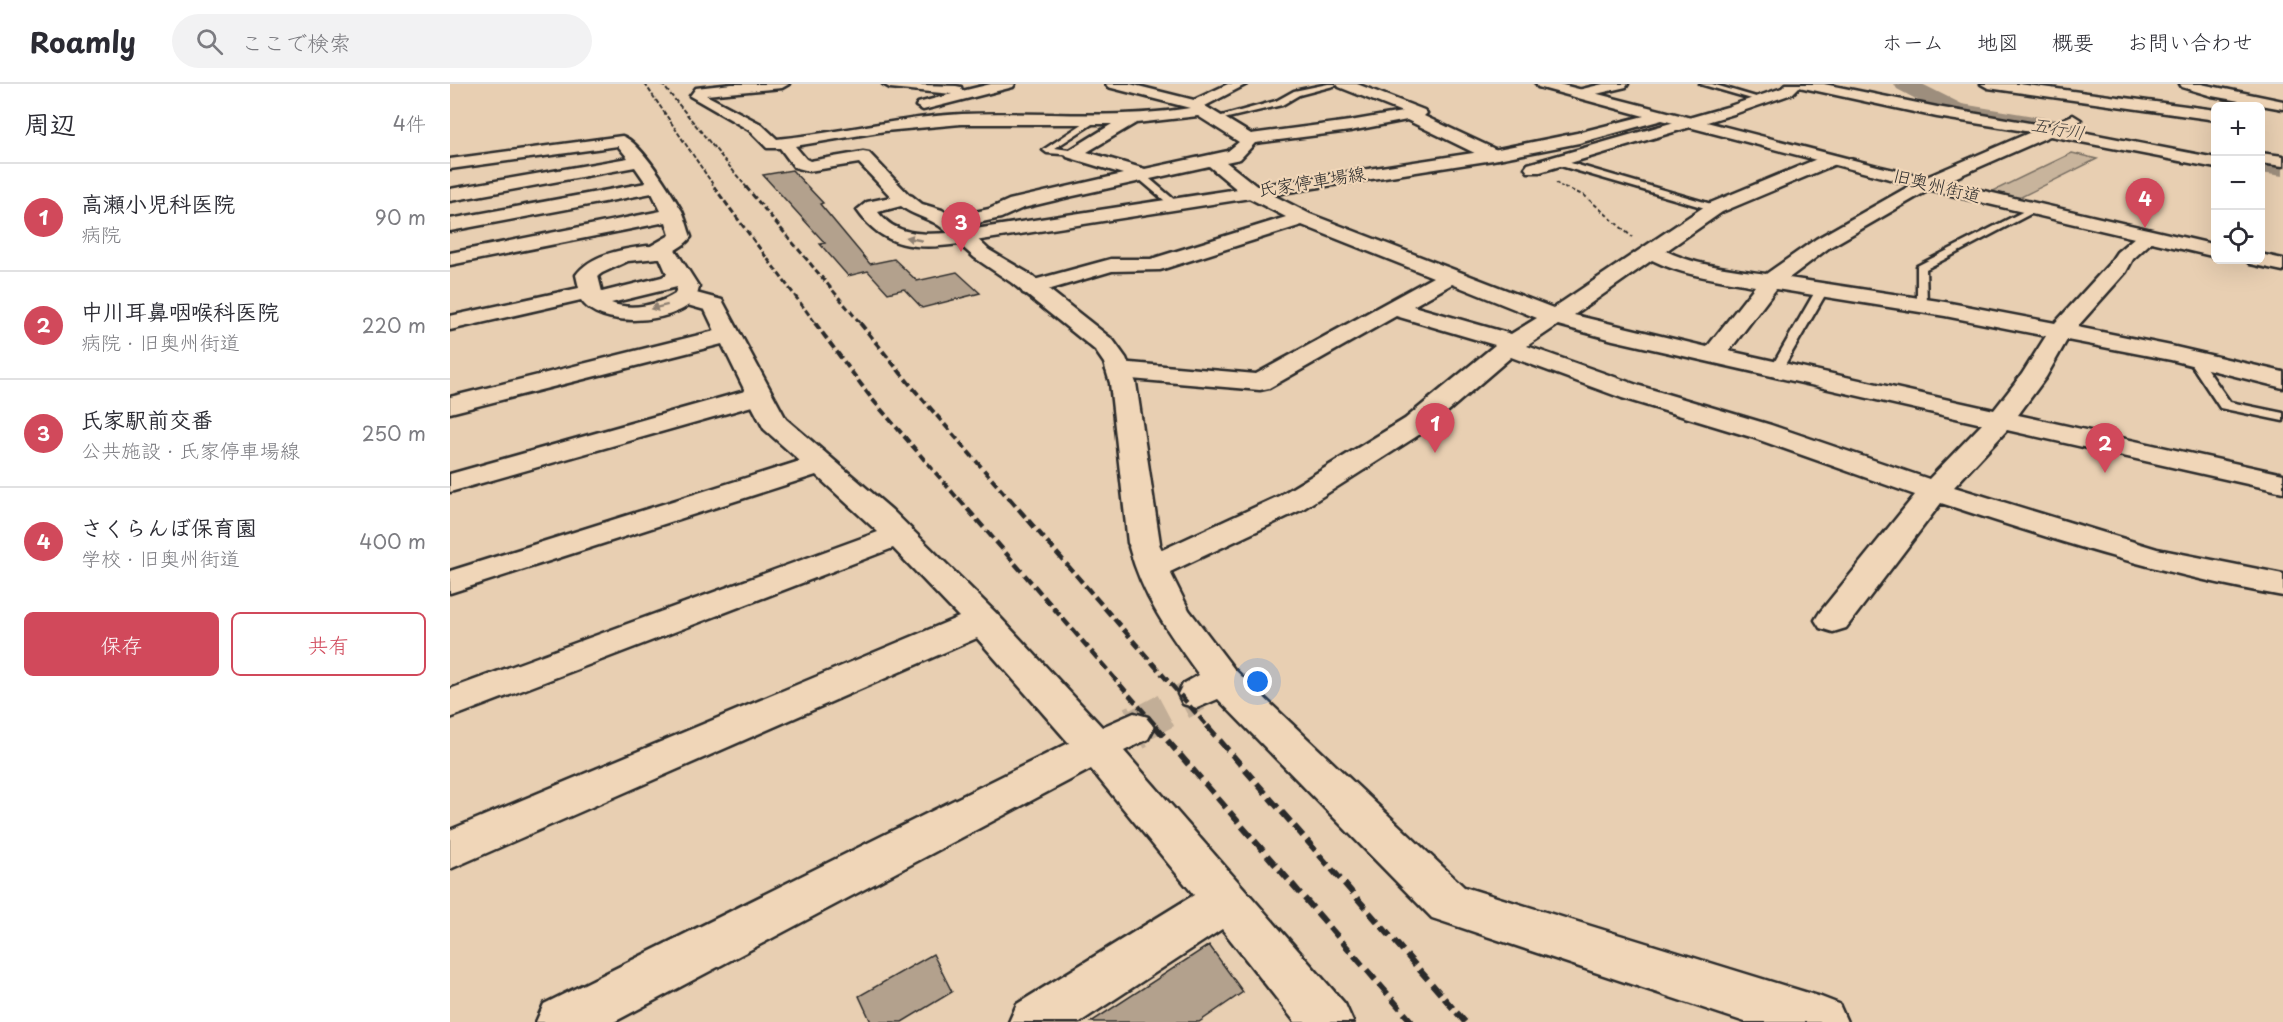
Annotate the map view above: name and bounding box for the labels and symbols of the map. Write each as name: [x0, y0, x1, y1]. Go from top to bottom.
water label: 五行川: [2029, 110, 2087, 146]
street label: 氏家停車場線: [1256, 159, 1367, 202]
street label: 旧奥州街道: [1890, 161, 1984, 209]
pin: 4: [2126, 178, 2164, 228]
pin: 3: [942, 202, 980, 252]
one-way arrow: [904, 234, 923, 243]
one-way arrow: [650, 303, 669, 313]
pin: 1: [1416, 404, 1454, 453]
pin: 2: [2086, 424, 2124, 473]
your location: [1243, 667, 1272, 696]

